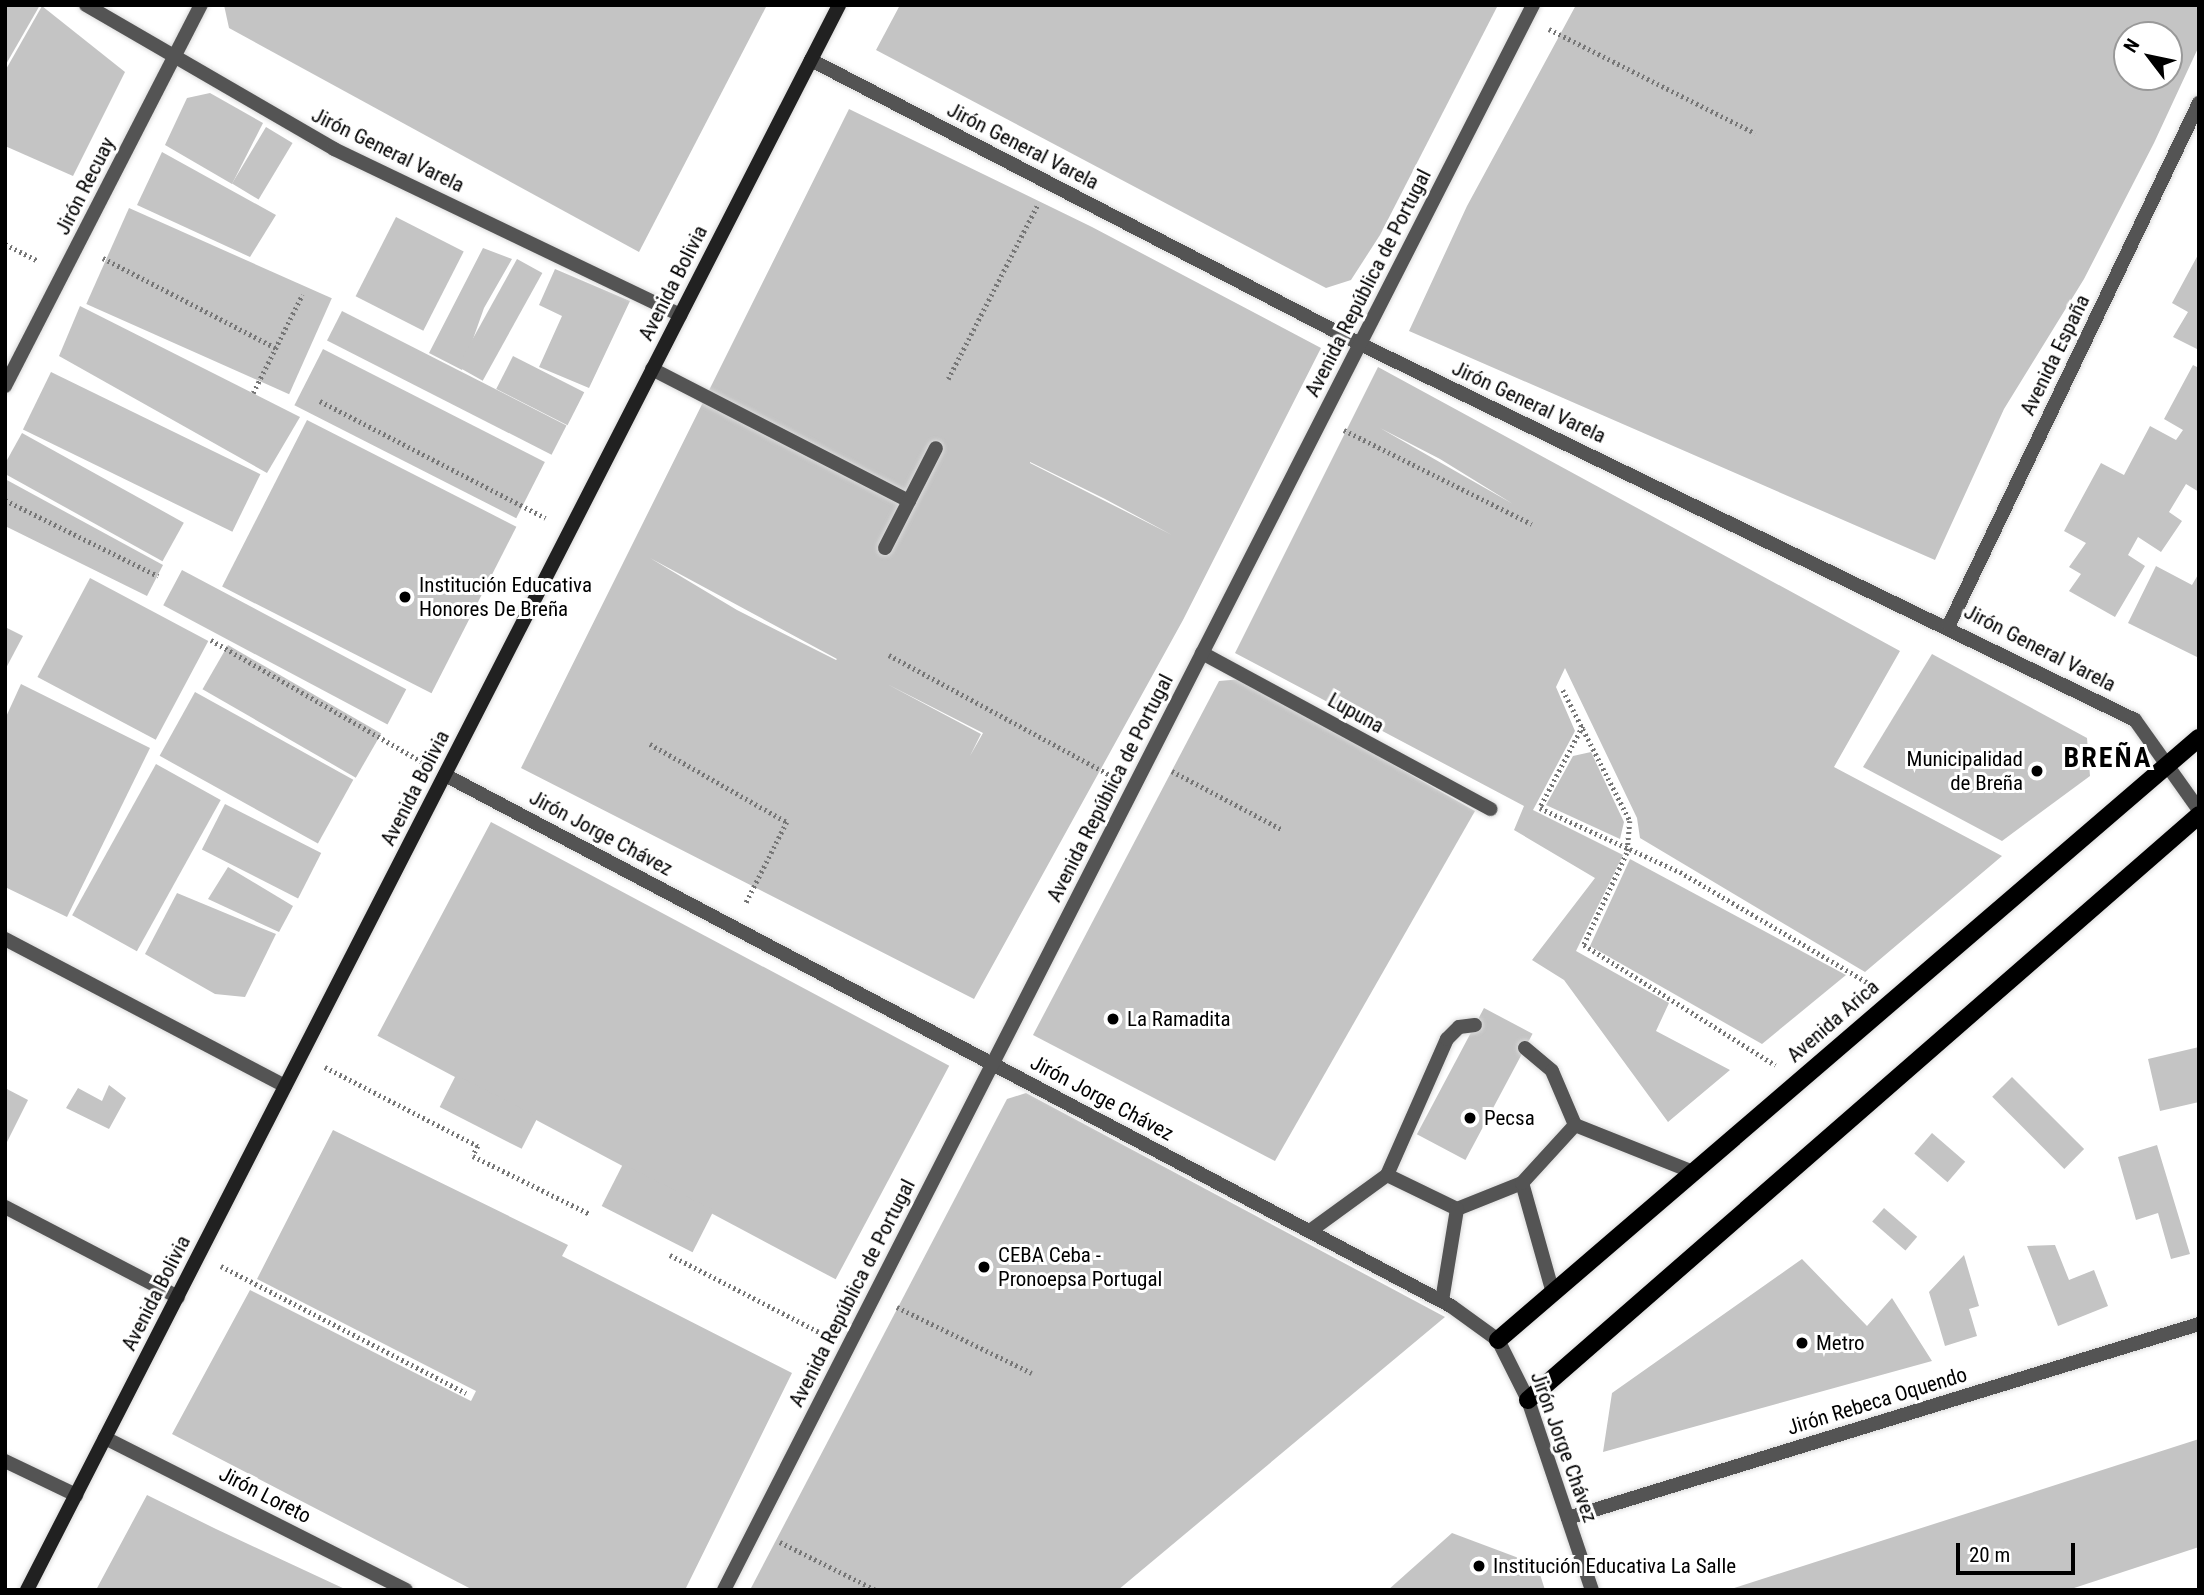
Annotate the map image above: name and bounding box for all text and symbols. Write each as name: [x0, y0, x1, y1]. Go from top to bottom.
north arrow: [2113, 21, 2183, 91]
text: N: [2119, 35, 2144, 57]
street label: Jirón General Varela: [943, 97, 1103, 195]
street label: Jirón General Varela: [307, 102, 469, 198]
street label: Jirón Recuay: [50, 133, 120, 239]
street label: Avenida República de Portugal: [1300, 165, 1436, 401]
street label: Avenida Bolivia: [633, 221, 713, 345]
street label: Avenida España: [2015, 290, 2095, 420]
street label: Jirón General Varela: [1448, 355, 1610, 449]
place label: Institución Educativa Honores De Breña: [419, 572, 592, 622]
marker: Institución Educativa Honores De Breña: [397, 589, 413, 605]
street label: Jirón General Varela: [1960, 599, 2120, 697]
street label: Avenida República de Portugal: [1042, 670, 1178, 906]
street label: Lupuna: [1323, 687, 1389, 739]
street label: Avenida Bolivia: [375, 726, 455, 850]
district label: BREÑA: [2064, 741, 2152, 775]
place label: Municipalidad de Breña: [1907, 746, 2023, 796]
marker: Municipalidad de Breña: [2029, 763, 2045, 779]
street label: Jirón Jorge Chávez: [525, 785, 677, 881]
street label: Avenida Arica: [1782, 974, 1884, 1068]
place label: La Ramadita: [1127, 1006, 1230, 1032]
marker: La Ramadita: [1105, 1011, 1121, 1027]
street label: Jirón Jorge Chávez: [1026, 1050, 1178, 1146]
place label: Pecsa: [1484, 1105, 1535, 1131]
marker: Pecsa: [1462, 1110, 1478, 1126]
street label: Avenida República de Portugal: [784, 1175, 920, 1411]
street label: Avenida Bolivia: [116, 1231, 196, 1355]
place label: CEBA Ceba - Pronoepsa Portugal: [998, 1242, 1162, 1292]
marker: CEBA Ceba - Pronoepsa Portugal: [976, 1259, 992, 1275]
place label: Metro: [1816, 1330, 1865, 1356]
marker: Metro: [1794, 1335, 1810, 1351]
street label: Jirón Rebeca Oquendo: [1784, 1362, 1970, 1440]
street label: Jirón Jorge Chávez: [1525, 1368, 1603, 1526]
street label: Jirón Loreto: [215, 1461, 315, 1529]
scale bar: [1959, 1528, 2078, 1572]
text: 20 m: [1969, 1543, 2010, 1567]
place label: Institución Educativa La Salle: [1493, 1553, 1736, 1579]
marker: Institución Educativa La Salle: [1471, 1558, 1487, 1574]

